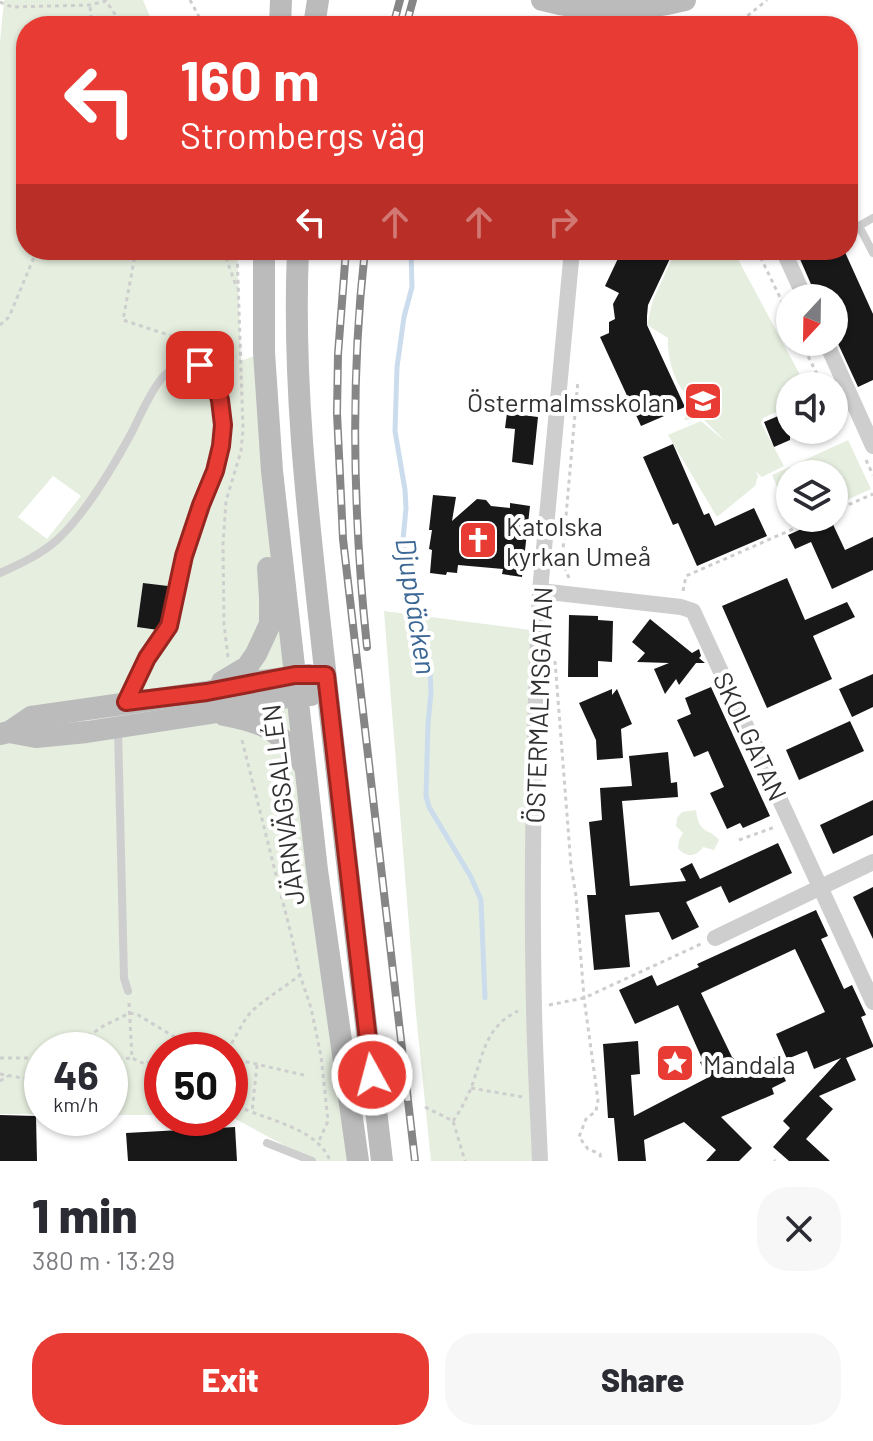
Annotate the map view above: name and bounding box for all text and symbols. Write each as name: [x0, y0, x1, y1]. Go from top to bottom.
text: 160 m: [180, 45, 320, 112]
icon: left: [48, 48, 152, 152]
text: Strombergs väg: [180, 113, 426, 156]
icon: left: [289, 200, 333, 244]
icon: ahead: [373, 200, 417, 244]
icon: ahead: [457, 200, 501, 244]
icon: right: [541, 200, 585, 244]
north arrow: [776, 284, 848, 356]
map controls: [776, 284, 848, 532]
pin: [166, 331, 234, 399]
icon: arrive: [178, 343, 222, 387]
button: sound: [776, 372, 848, 444]
school or university icon: Östermalmsskolan: [682, 380, 724, 422]
place label: Östermalmsskolan: [467, 386, 675, 417]
button: layers: [776, 460, 848, 532]
place label: Katolska kyrkan Umeå: [506, 510, 651, 571]
church icon: Katolska kyrkan Umeå: [457, 519, 499, 561]
water label: Djupbäcken: [389, 535, 445, 677]
street label: ÖSTERMALMSGATAN: [518, 586, 558, 824]
street label: SKOLGATAN: [708, 667, 794, 805]
street label: JÄRNVÄGSALLÉN: [254, 703, 310, 907]
speed limit sign: 50: [144, 1032, 248, 1136]
position arrow: [330, 1033, 414, 1117]
place icon: Mandala: [654, 1042, 696, 1084]
place label: Mandala: [703, 1048, 795, 1079]
text: 46: [53, 1050, 99, 1098]
text: km/h: [53, 1092, 99, 1116]
text: 1 min: [32, 1185, 138, 1243]
button: close: [757, 1187, 841, 1271]
text: 380 m · 13:29: [32, 1244, 175, 1275]
button: Exit: [32, 1333, 429, 1425]
button: Share: [445, 1333, 841, 1425]

